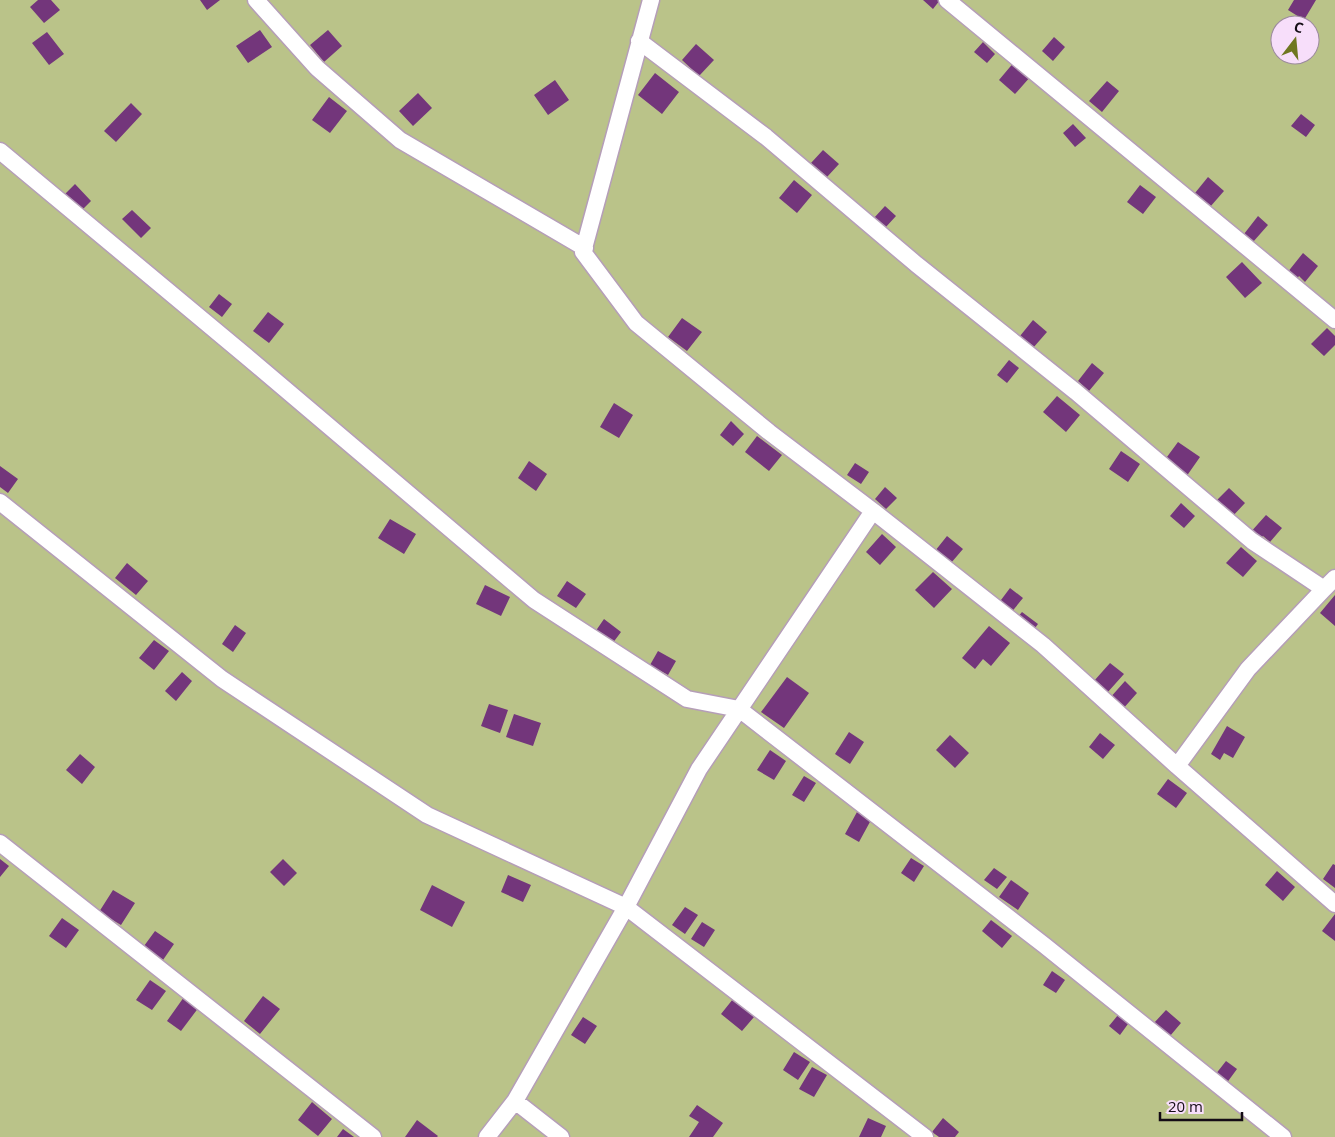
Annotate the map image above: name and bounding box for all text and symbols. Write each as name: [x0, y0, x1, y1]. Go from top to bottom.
north arrow: [1270, 15, 1320, 65]
text: С: [1292, 17, 1306, 37]
scale bar: [1160, 1090, 1242, 1122]
text: 20 m: [1168, 1096, 1203, 1116]

